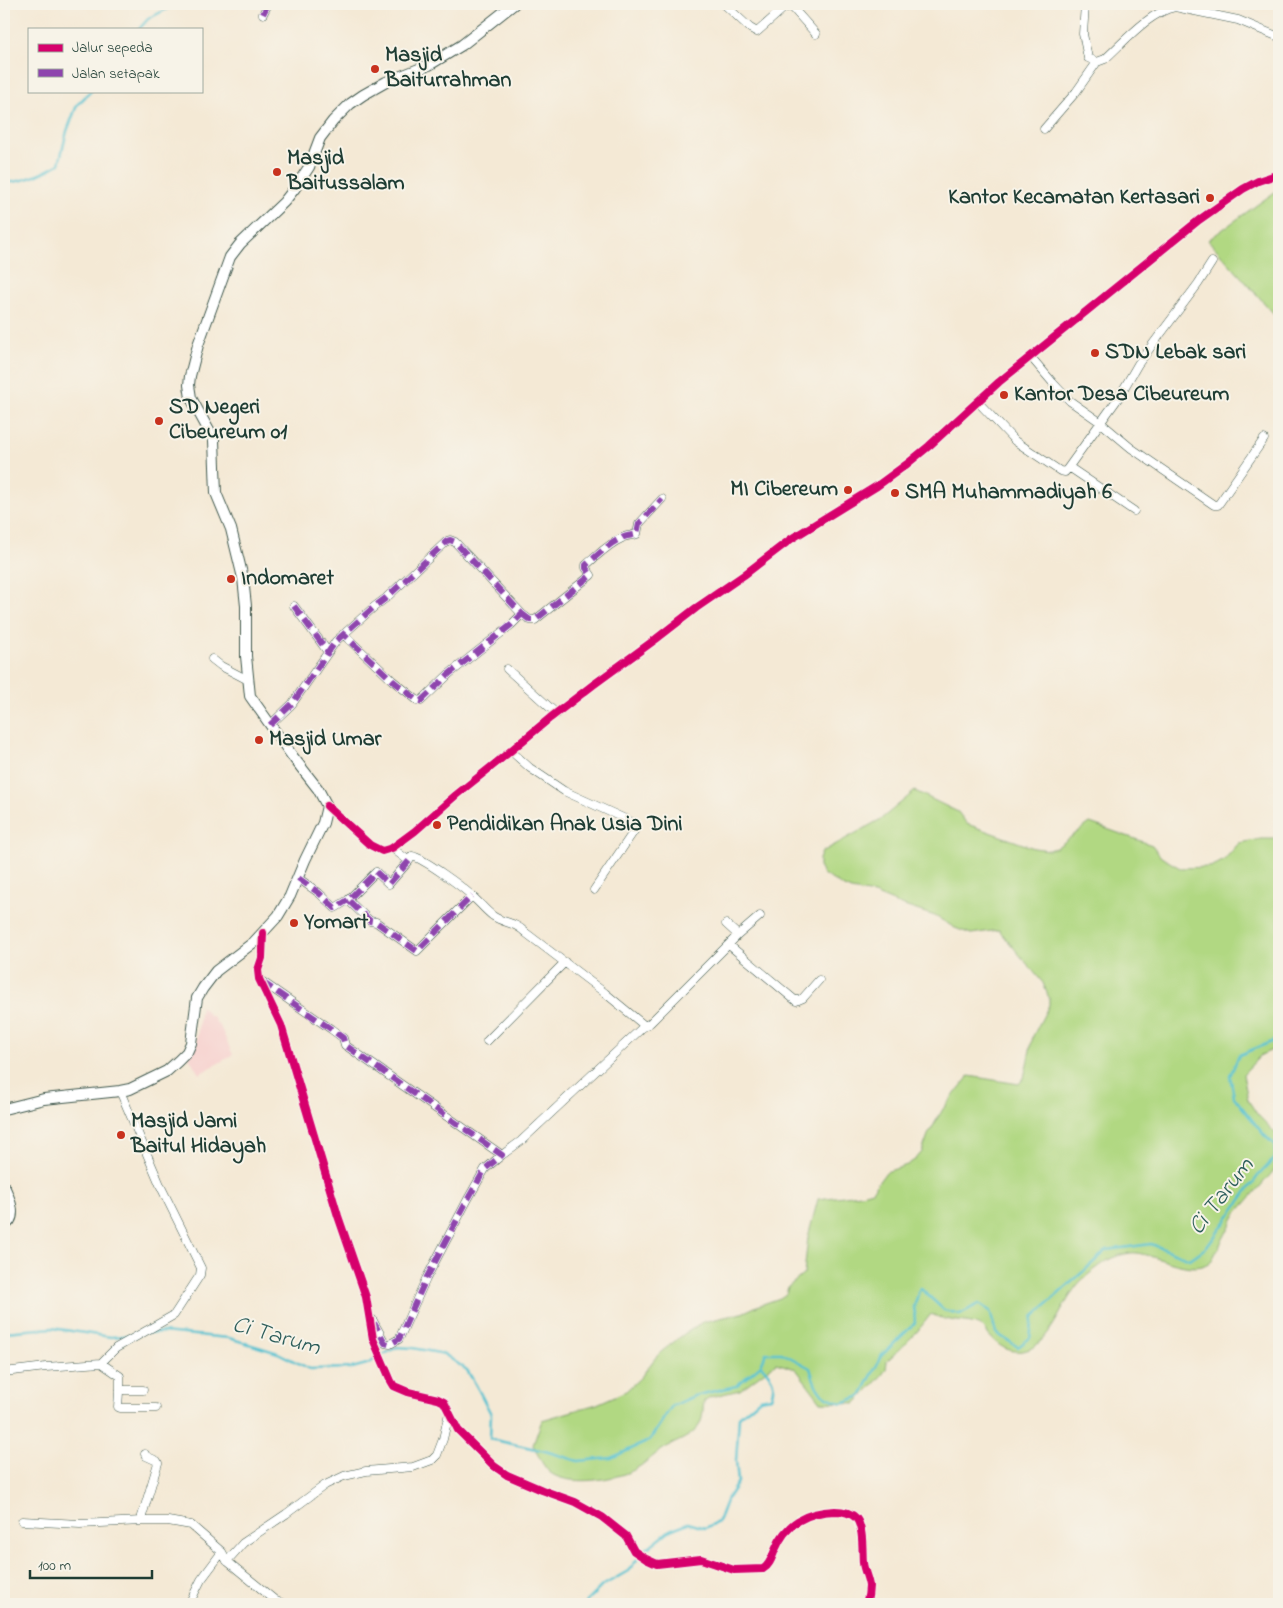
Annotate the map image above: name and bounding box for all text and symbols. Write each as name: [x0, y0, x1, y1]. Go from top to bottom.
legend: [28, 28, 202, 92]
text: Jalur sepeda: [72, 37, 153, 59]
place label: Masjid Baiturrahman: [384, 40, 511, 97]
text: Jalan setapak: [72, 63, 160, 85]
marker: Masjid Baiturrahman: [369, 63, 381, 75]
place label: Masjid Baitussalam: [286, 143, 404, 200]
marker: Masjid Baitussalam: [271, 166, 283, 178]
place label: Kantor Kecamatan Kertasari: [948, 182, 1200, 214]
marker: Kantor Kecamatan Kertasari: [1204, 192, 1216, 204]
place label: SDN Lebak sari: [1105, 337, 1246, 369]
marker: SDN Lebak sari: [1089, 347, 1101, 359]
place label: Kantor Desa Cibeureum: [1014, 379, 1229, 411]
marker: Kantor Desa Cibeureum: [998, 389, 1010, 401]
place label: SD Negeri Cibeureum 01: [169, 392, 287, 449]
marker: SD Negeri Cibeureum 01: [153, 415, 165, 427]
place label: MI Cibereum: [730, 474, 838, 506]
place label: SMA Muhammadiyah 6: [905, 477, 1112, 510]
marker: MI Cibereum: [842, 484, 854, 496]
marker: SMA Muhammadiyah 6: [889, 487, 901, 499]
place label: Indomaret: [241, 563, 334, 595]
marker: Indomaret: [225, 573, 237, 585]
place label: Masjid Umar: [269, 724, 383, 756]
marker: Masjid Umar: [253, 734, 265, 746]
place label: Pendidikan Anak Usia Dini: [447, 809, 682, 841]
marker: Pendidikan Anak Usia Dini: [431, 819, 443, 831]
place label: Yomart: [303, 907, 369, 939]
marker: Yomart: [288, 917, 300, 929]
place label: Masjid Jami Baitul Hidayah: [130, 1106, 266, 1164]
marker: Masjid Jami Baitul Hidayah: [115, 1129, 127, 1141]
water label: Ci Tarum: [1181, 1151, 1264, 1243]
water label: Ci Tarum: [228, 1308, 324, 1366]
scale bar: [30, 1548, 152, 1580]
text: 100 m: [38, 1555, 71, 1577]

